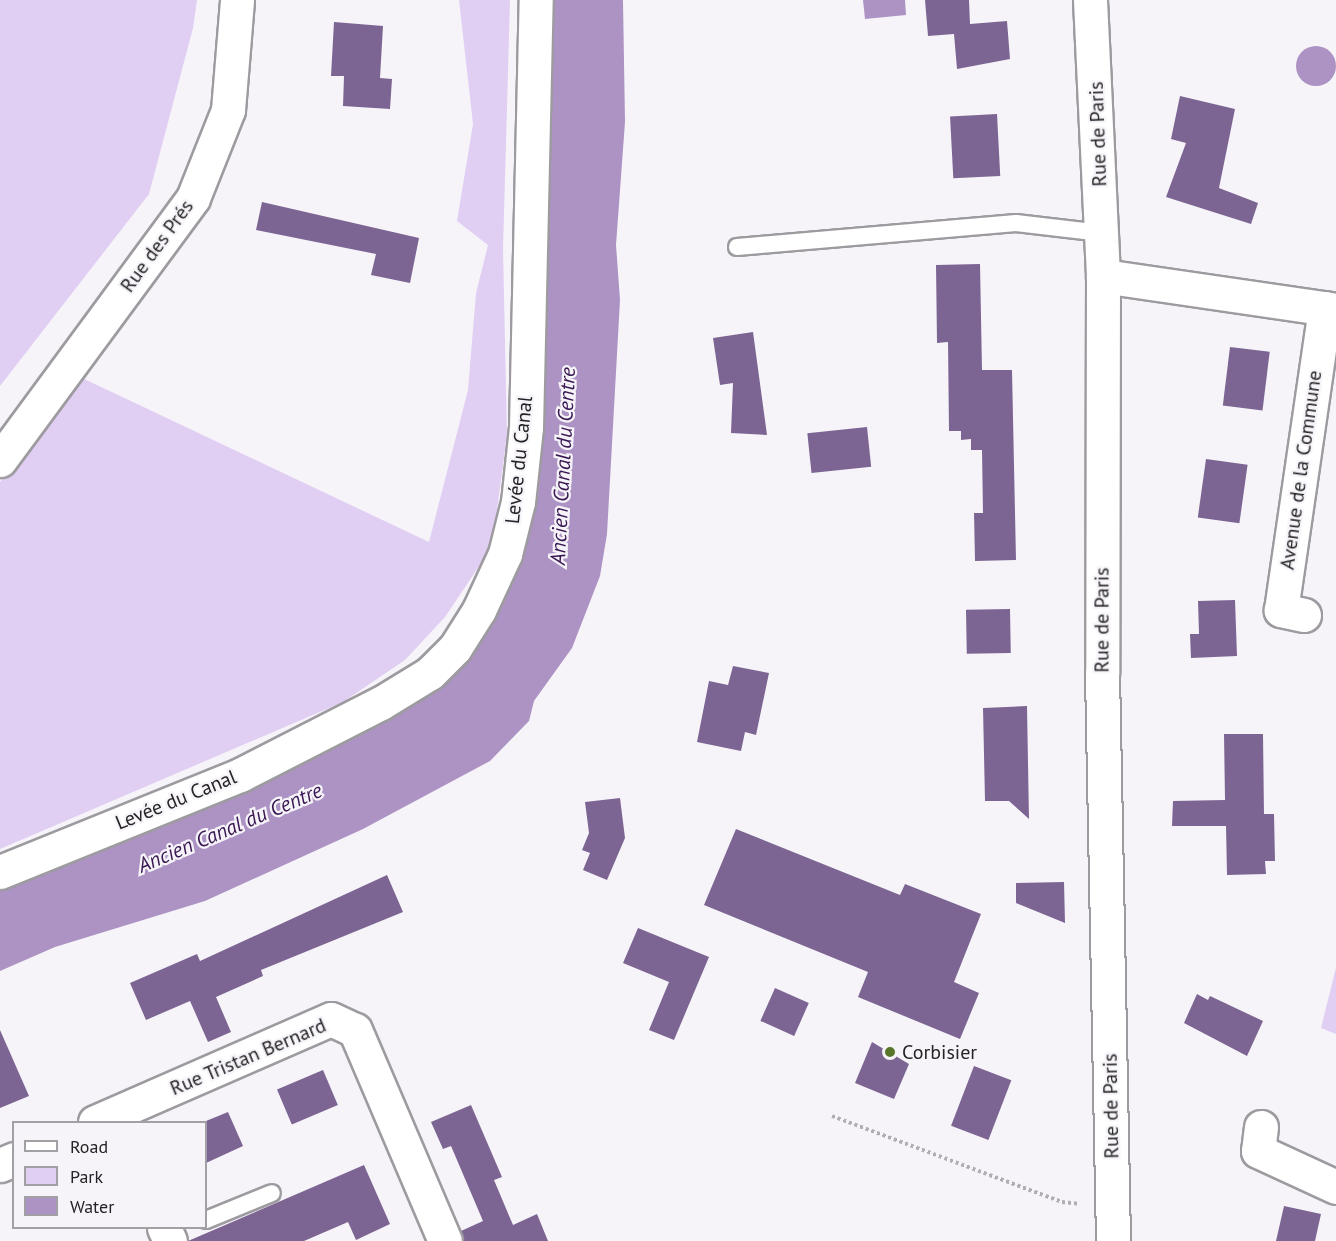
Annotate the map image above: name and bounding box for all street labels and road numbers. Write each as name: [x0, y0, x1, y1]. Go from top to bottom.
street label: Rue de Paris: [1084, 81, 1112, 187]
street label: Rue des Prés: [115, 195, 199, 297]
street label: Avenue de la Commune: [1275, 369, 1327, 571]
street label: Levée du Canal: [500, 395, 538, 525]
street label: Rue de Paris: [1090, 567, 1114, 673]
street label: Levée du Canal: [112, 765, 240, 835]
street label: Rue Tristan Bernard: [166, 1013, 330, 1101]
street label: Rue de Paris: [1098, 1053, 1124, 1159]

